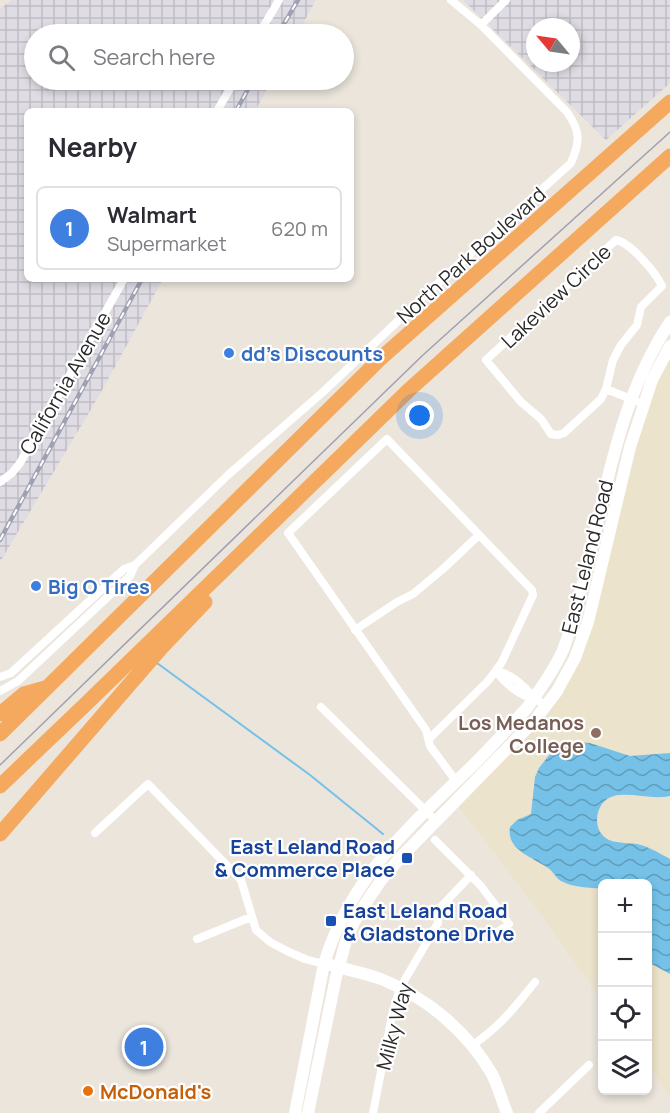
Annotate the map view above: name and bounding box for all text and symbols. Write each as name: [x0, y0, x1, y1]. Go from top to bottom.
north arrow: [526, 18, 580, 72]
search box: [24, 24, 354, 90]
icon: search: [45, 41, 78, 74]
text: Search here: [93, 42, 215, 72]
text: Nearby: [48, 129, 137, 165]
street label: North Park Boulevard: [391, 181, 551, 329]
text: Walmart: [107, 200, 197, 230]
text: 1: [65, 215, 74, 242]
text: 620 m: [271, 215, 328, 242]
text: Supermarket: [107, 230, 227, 257]
street label: Lakeview Circle: [495, 238, 617, 354]
street label: California Avenue: [13, 307, 117, 459]
place label: dd's Discounts: [241, 340, 383, 367]
marker: dd's Discounts: [222, 346, 236, 360]
your location: [405, 401, 434, 430]
street label: East Leland Road: [555, 477, 619, 637]
place label: Big O Tires: [48, 573, 150, 600]
marker: Big O Tires: [29, 579, 43, 593]
place label: Los Medanos College: [458, 709, 584, 759]
marker: Los Medanos College: [589, 726, 603, 740]
place label: East Leland Road & Commerce Place: [214, 833, 395, 883]
marker: East Leland Road & Commerce Place: [400, 851, 414, 865]
map controls: [598, 879, 652, 1095]
button: +: [598, 879, 652, 933]
place label: East Leland Road & Gladstone Drive: [343, 897, 514, 947]
marker: East Leland Road & Gladstone Drive: [324, 914, 338, 928]
button: −: [598, 933, 652, 987]
street label: Milky Way: [369, 979, 419, 1073]
button: locate: [598, 987, 652, 1041]
pin: 1: [124, 1024, 164, 1070]
button: layers: [598, 1041, 652, 1095]
place label: McDonald's: [100, 1078, 212, 1105]
marker: McDonald's: [81, 1084, 95, 1098]

